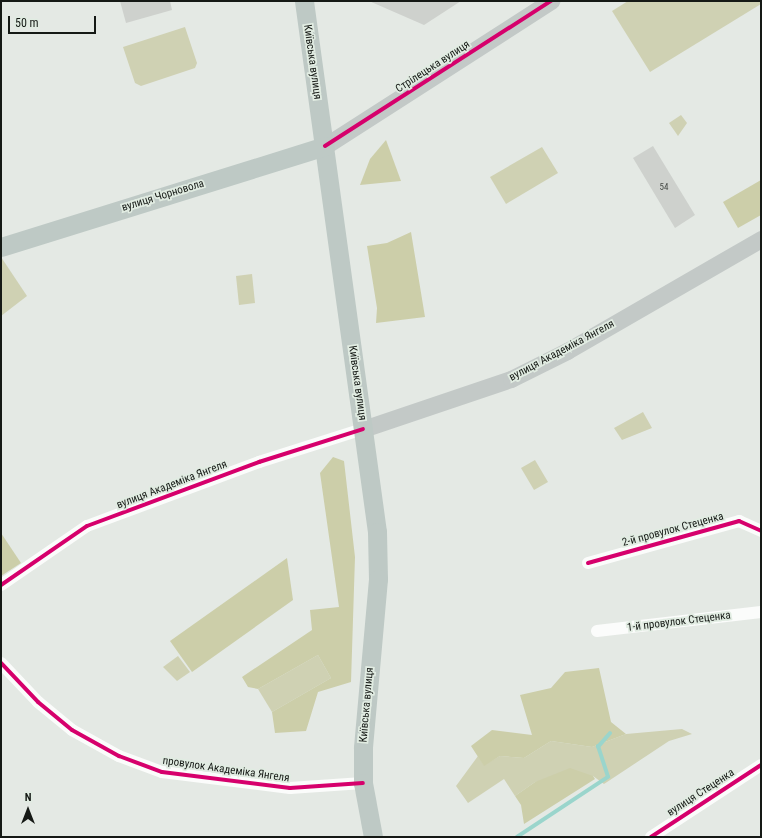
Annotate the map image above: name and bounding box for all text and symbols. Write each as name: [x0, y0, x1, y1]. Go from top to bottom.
scale bar: [10, 8, 98, 34]
text: 50 m: [15, 16, 39, 30]
street label: Київська вулиця: [300, 24, 324, 100]
street label: Стрілецька вулиця: [393, 38, 473, 96]
street label: вулиця Чорновола: [120, 177, 206, 215]
house number: 54: [660, 182, 668, 192]
street label: вулиця Академіка Янгеля: [507, 318, 617, 384]
street label: Київська вулиця: [345, 345, 369, 421]
street label: вулиця Академіка Янгеля: [115, 458, 229, 512]
street label: 2-й провулок Стеценка: [621, 510, 725, 550]
street label: 1-й провулок Стеценка: [626, 609, 732, 635]
street label: Київська вулиця: [357, 667, 377, 743]
street label: провулок Академіка Янгеля: [162, 755, 290, 785]
street label: вулиця Стеценка: [665, 766, 737, 820]
north arrow: [8, 790, 48, 830]
text: N: [25, 791, 31, 804]

